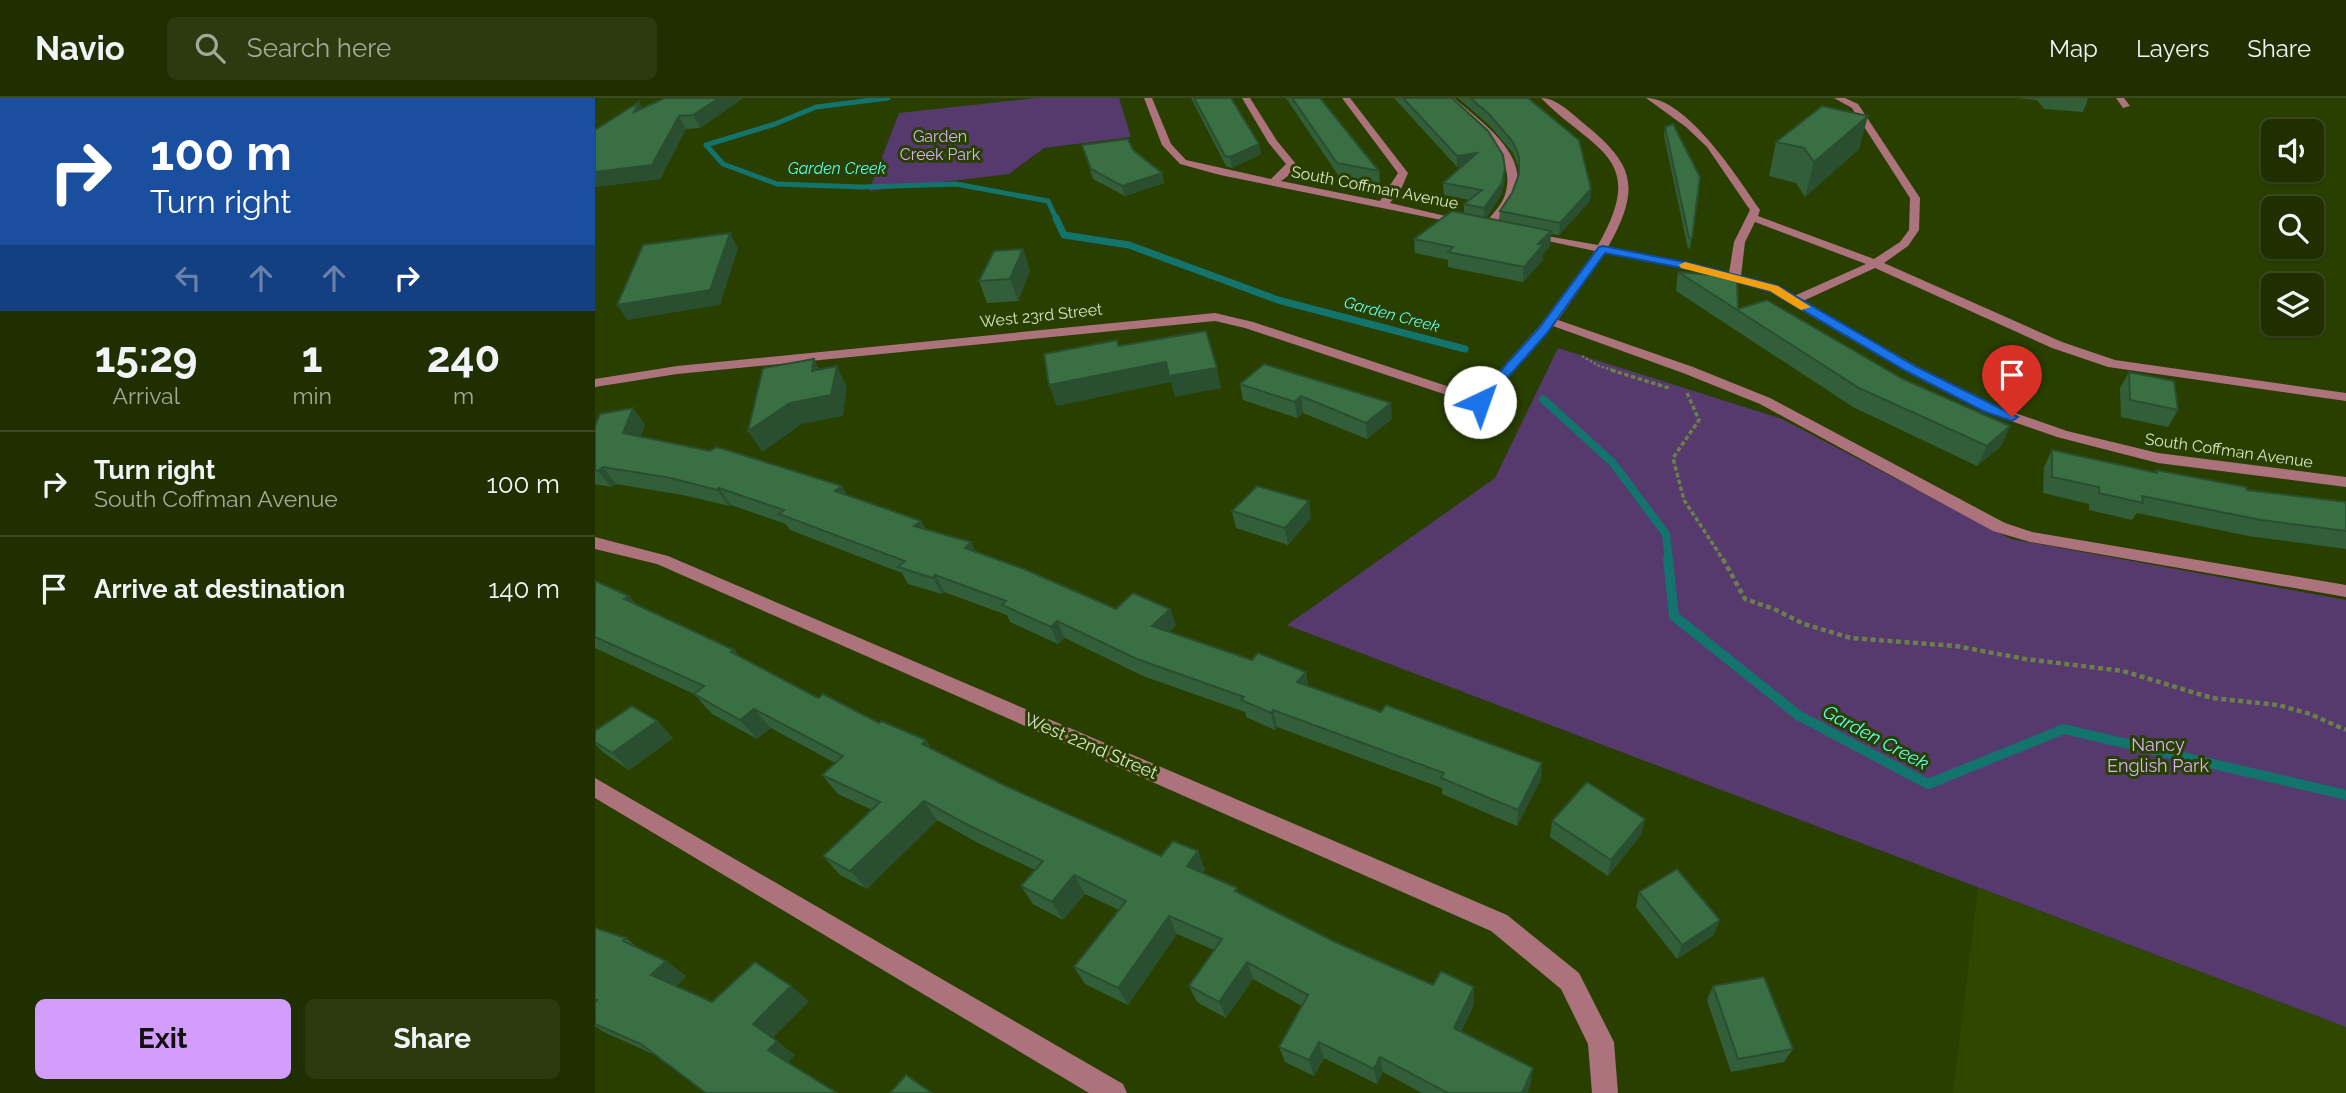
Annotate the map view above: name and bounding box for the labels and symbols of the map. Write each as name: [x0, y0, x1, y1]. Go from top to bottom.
park label: Garden Creek Park: [900, 127, 981, 164]
water label: Garden Creek: [788, 159, 887, 178]
street label: South Coffman Avenue: [1290, 162, 1460, 213]
water label: Garden Creek: [1342, 293, 1442, 336]
street label: West 23rd Street: [979, 300, 1104, 331]
pin: [1982, 345, 2042, 417]
position arrow: [1443, 365, 1517, 439]
street label: South Coffman Avenue: [2144, 429, 2314, 472]
water label: Garden Creek: [1819, 700, 1933, 774]
street label: West 22nd Street: [1022, 708, 1161, 783]
park label: Nancy English Park: [2107, 734, 2209, 776]

